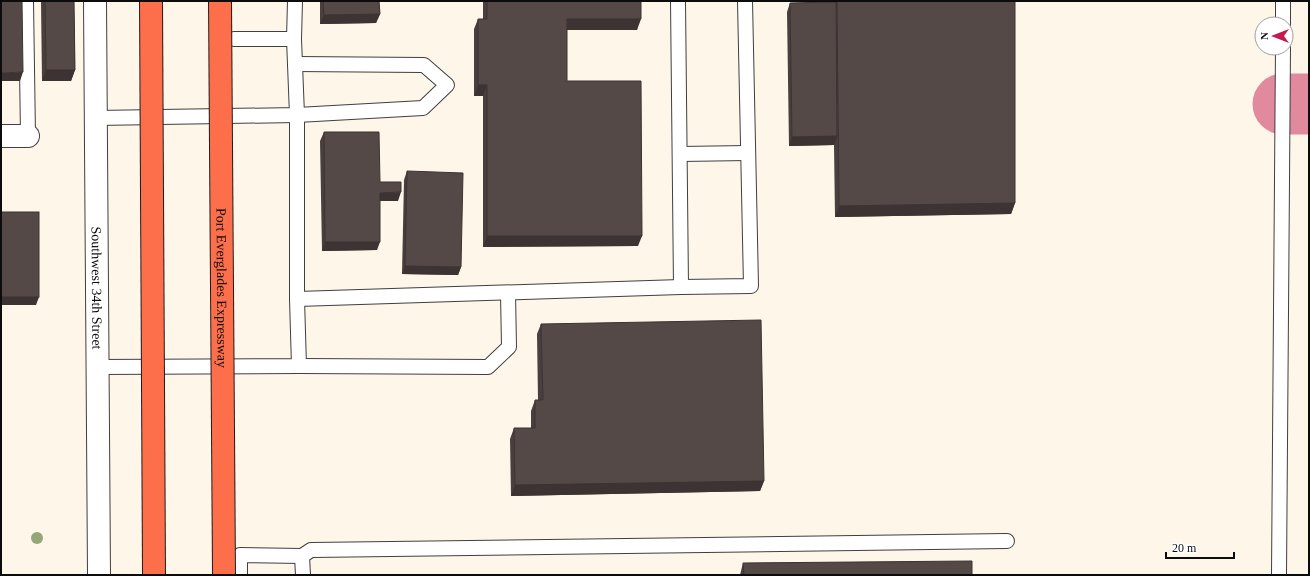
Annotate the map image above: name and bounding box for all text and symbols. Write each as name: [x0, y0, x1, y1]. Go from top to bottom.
north arrow: [1254, 16, 1294, 56]
text: N: [1258, 32, 1270, 40]
street label: Port Everglades Expressway: [213, 208, 230, 368]
street label: Southwest 34th Street: [89, 226, 104, 350]
scale bar: [1166, 534, 1234, 560]
text: 20 m: [1172, 541, 1197, 555]

